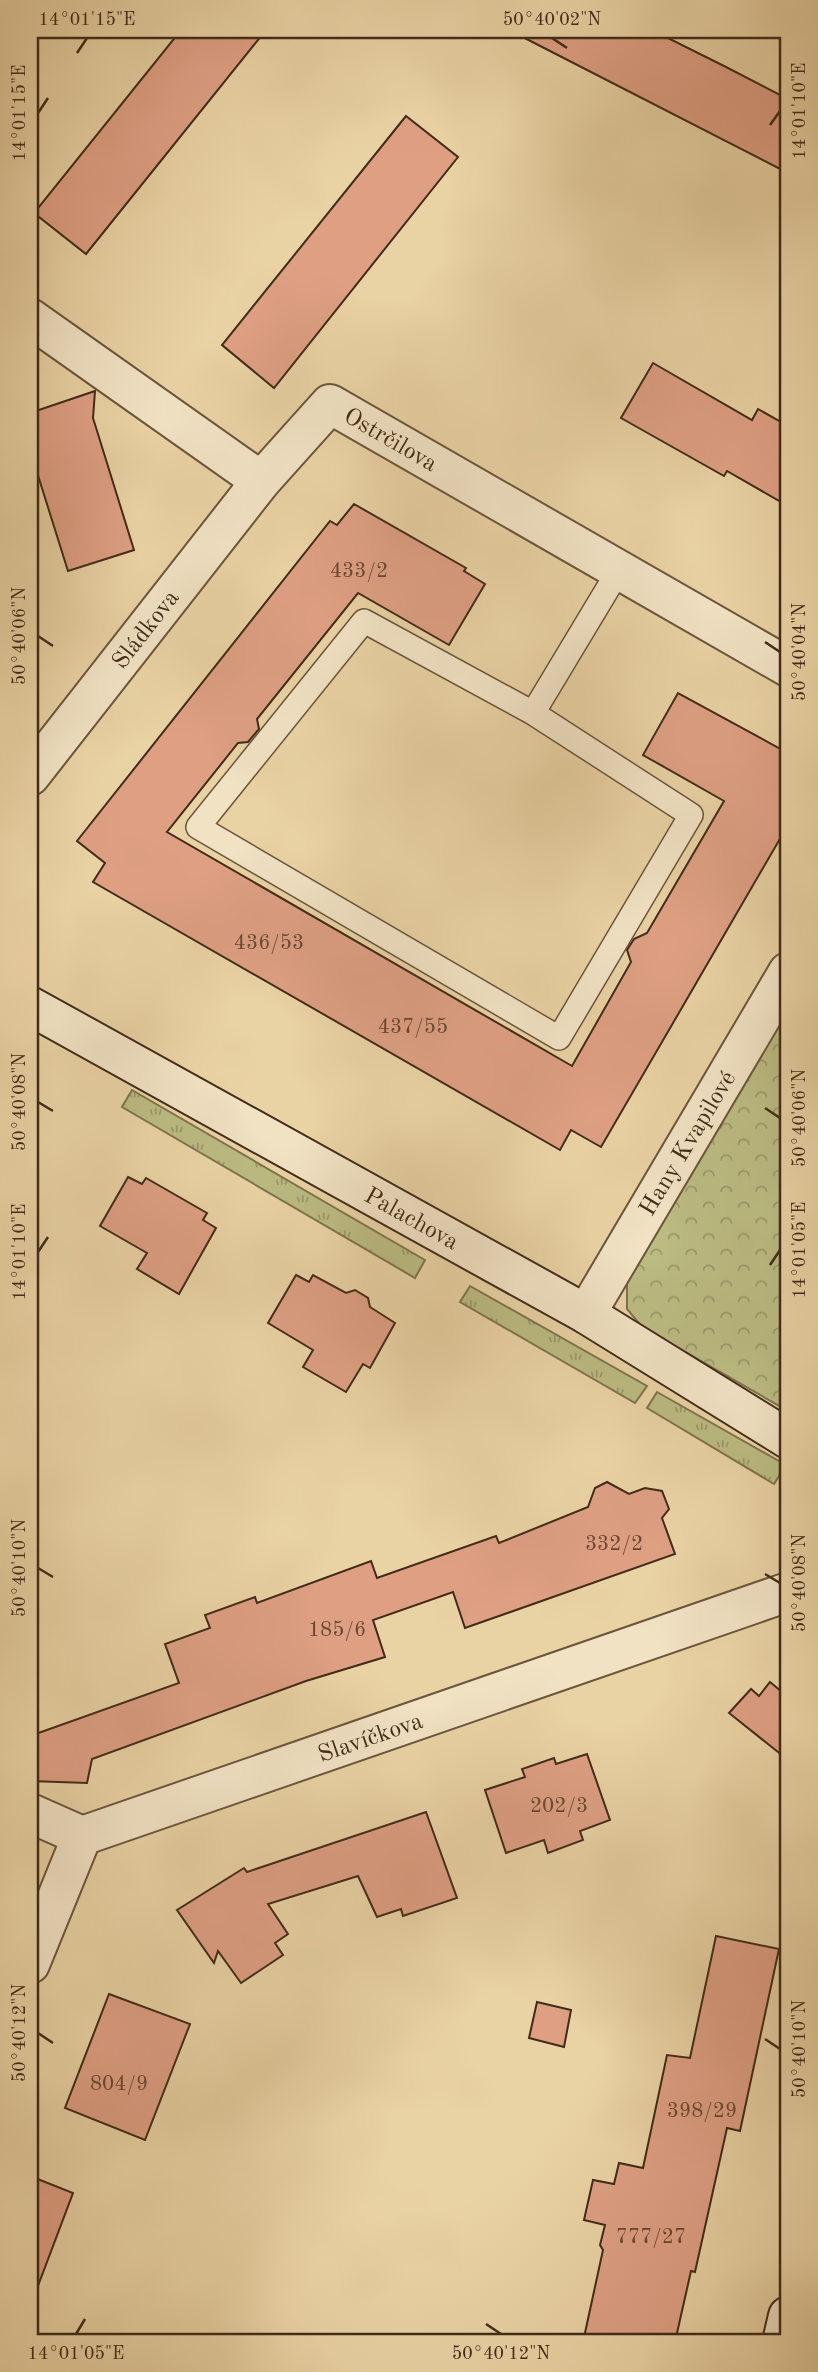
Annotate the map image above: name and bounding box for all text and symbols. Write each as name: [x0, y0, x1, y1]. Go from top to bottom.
text: 14°01'15"E: [39, 11, 135, 29]
text: 50°40'02"N: [503, 11, 601, 29]
text: 14°01'10"E: [791, 63, 809, 159]
text: 14°01'15"E: [11, 65, 29, 161]
street label: Ostrčilova: [339, 404, 441, 477]
house number: 433/2: [330, 561, 388, 582]
street label: Sládkova: [109, 586, 185, 674]
text: 50°40'06"N: [11, 587, 29, 685]
text: 50°40'04"N: [791, 603, 809, 701]
house number: 436/53: [234, 933, 304, 954]
house number: 437/55: [378, 1017, 448, 1038]
text: 50°40'08"N: [11, 1053, 29, 1151]
street label: Hany Kvapilové: [636, 1068, 741, 1221]
text: 50°40'06"N: [791, 1069, 809, 1167]
street label: Palachova: [360, 1184, 462, 1255]
text: 14°01'05"E: [791, 1202, 809, 1298]
text: 14°01'10"E: [11, 1204, 29, 1300]
text: 50°40'10"N: [11, 1519, 29, 1617]
house number: 332/2: [585, 1534, 643, 1555]
text: 50°40'08"N: [791, 1534, 809, 1632]
house number: 185/6: [308, 1620, 366, 1641]
street label: Slavíčkova: [315, 1710, 426, 1768]
house number: 202/3: [530, 1796, 588, 1817]
text: 50°40'12"N: [11, 1984, 29, 2082]
text: 50°40'10"N: [791, 2000, 809, 2098]
house number: 804/9: [90, 2074, 148, 2095]
house number: 398/29: [667, 2101, 737, 2122]
house number: 777/27: [616, 2227, 686, 2248]
text: 14°01'05"E: [28, 2345, 124, 2363]
text: 50°40'12"N: [452, 2345, 550, 2363]

